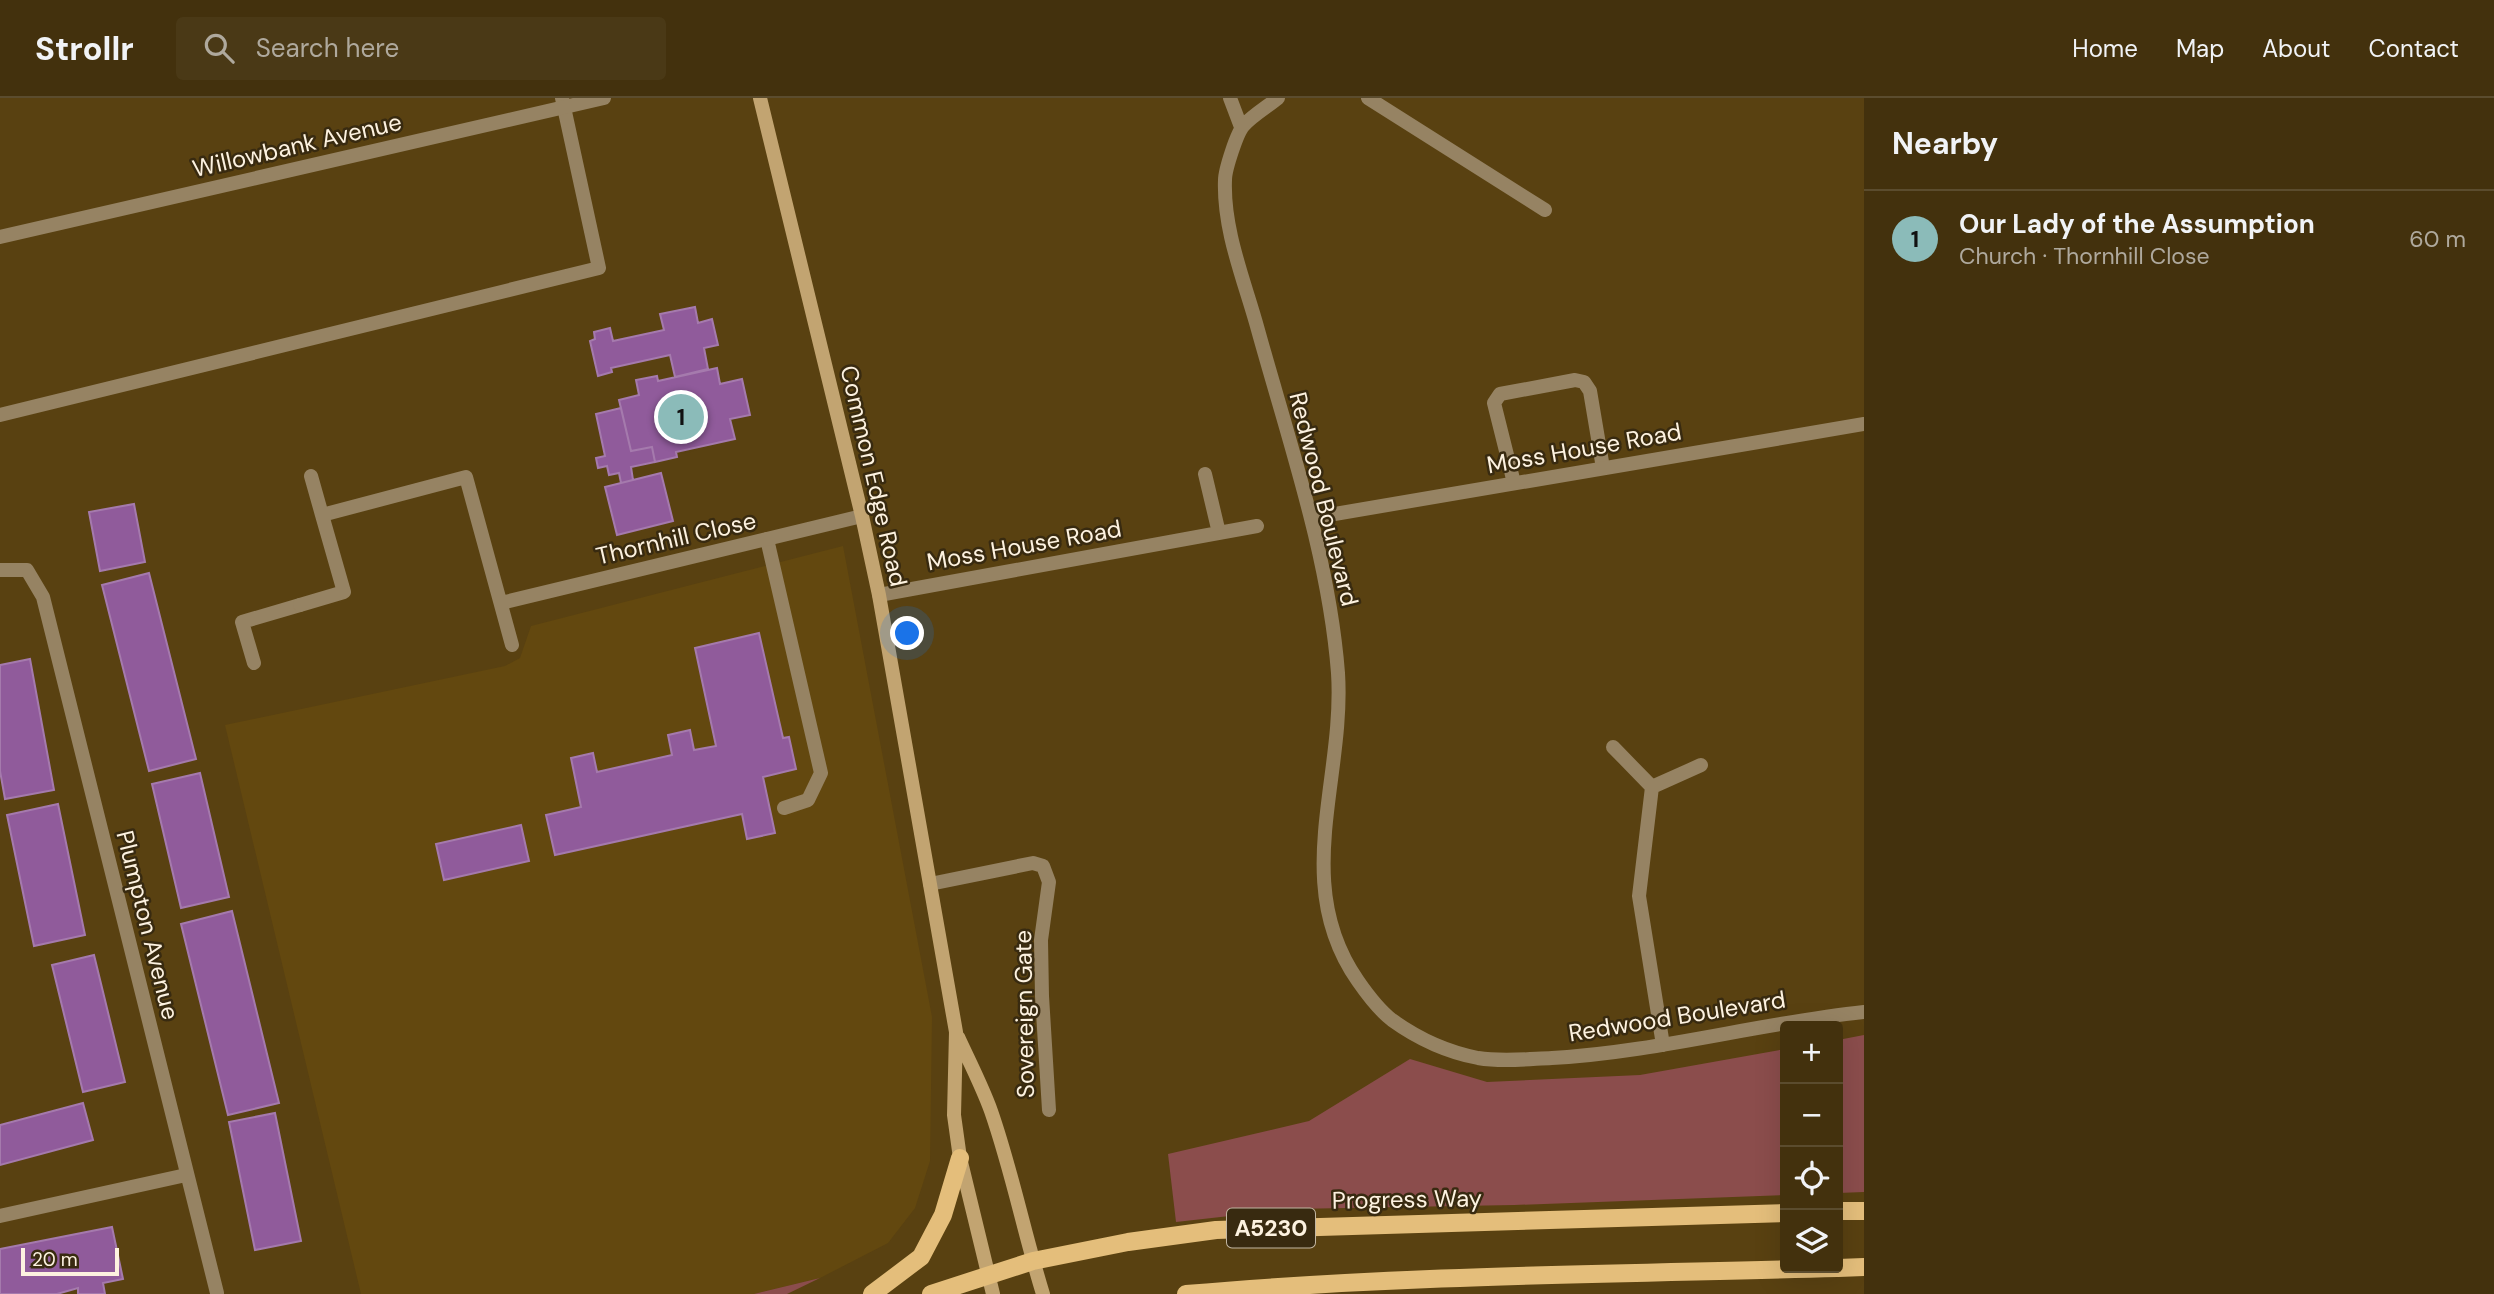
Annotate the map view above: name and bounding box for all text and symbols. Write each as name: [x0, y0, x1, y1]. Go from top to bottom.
search box: [176, 17, 666, 80]
text: Strollr: [35, 27, 134, 70]
icon: search: [200, 29, 238, 67]
text: Search here: [256, 31, 399, 65]
text: Home: [2072, 33, 2138, 64]
text: Map: [2176, 33, 2224, 64]
text: About: [2262, 33, 2331, 64]
text: Contact: [2369, 33, 2459, 64]
street label: Willowbank Avenue: [189, 106, 405, 184]
text: Nearby: [1892, 124, 1998, 163]
text: Our Lady of the Assumption: [1959, 207, 2315, 241]
text: 1: [1911, 224, 1919, 254]
text: 60 m: [2409, 224, 2466, 254]
text: Church · Thornhill Close: [1959, 241, 2210, 271]
street label: Common Edge Road: [833, 362, 915, 590]
street label: Redwood Boulevard: [1282, 389, 1366, 609]
pin: 1: [658, 391, 704, 443]
street label: Moss House Road: [1484, 416, 1684, 480]
street label: Thornhill Close: [593, 505, 759, 571]
street label: Moss House Road: [924, 513, 1124, 577]
your location: [890, 616, 924, 650]
street label: Plumpton Avenue: [109, 827, 187, 1023]
street label: Sovereign Gate: [1007, 930, 1041, 1098]
street label: Redwood Boulevard: [1566, 984, 1788, 1048]
map controls: [1780, 1021, 1843, 1273]
button: +: [1780, 1021, 1843, 1084]
button: −: [1780, 1084, 1843, 1147]
button: locate: [1780, 1147, 1843, 1210]
street label: Progress Way: [1332, 1182, 1482, 1216]
road number: A5230: [1227, 1208, 1315, 1247]
button: layers: [1780, 1210, 1843, 1273]
scale bar: [21, 1245, 119, 1277]
text: 20 m: [32, 1247, 78, 1272]

